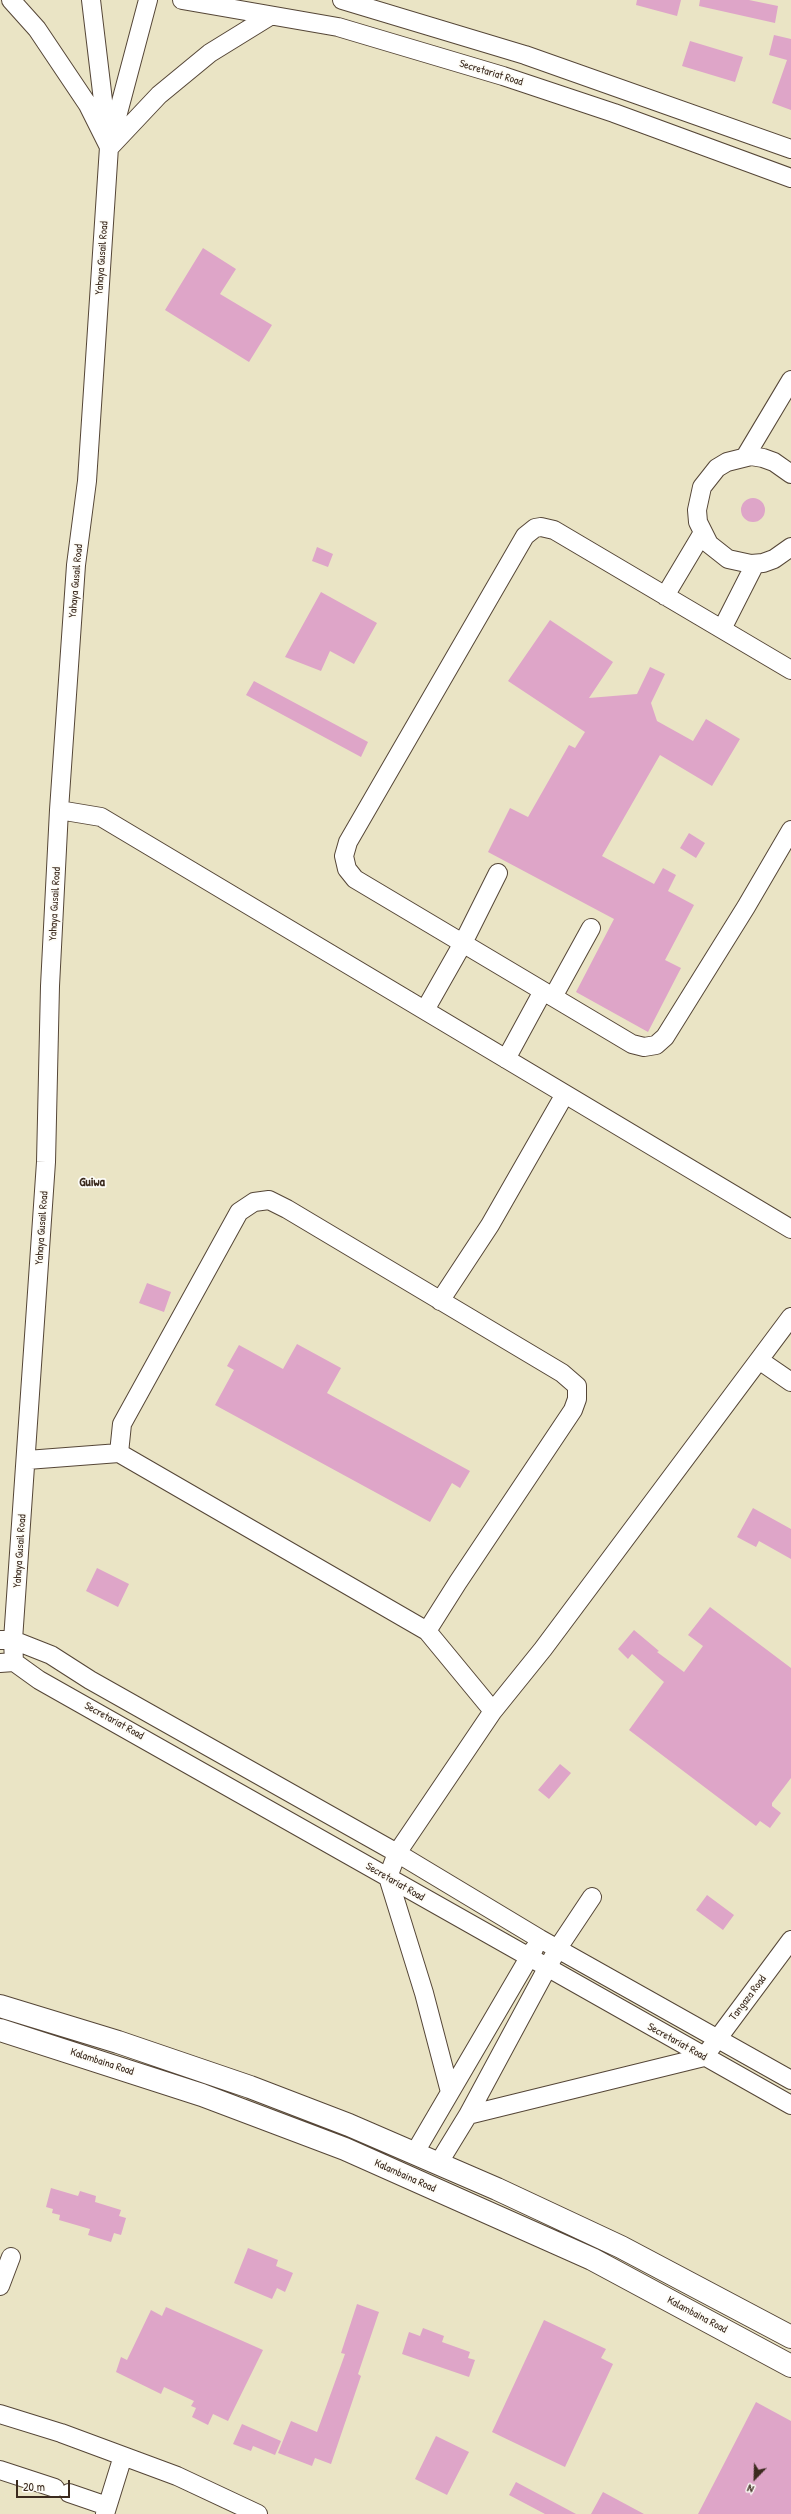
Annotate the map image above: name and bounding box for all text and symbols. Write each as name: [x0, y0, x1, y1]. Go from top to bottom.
street label: Secretariat Road: [458, 57, 524, 89]
street label: Yahaya Gusail Road: [93, 221, 111, 295]
street label: Yahaya Gusail Road: [66, 544, 86, 618]
street label: Yahaya Gusail Road: [46, 867, 64, 941]
district label: Guiwa: [79, 1175, 105, 1191]
street label: Yahaya Gusail Road: [33, 1191, 51, 1265]
street label: Yahaya Gusail Road: [11, 1514, 29, 1588]
street label: Secretariat Road: [82, 1699, 146, 1743]
street label: Secretariat Road: [363, 1860, 427, 1904]
street label: Tangaza Road: [727, 1973, 769, 2023]
street label: Secretariat Road: [645, 2020, 709, 2064]
street label: Kalambaina Road: [69, 2046, 135, 2078]
street label: Kalambaina Road: [372, 2157, 438, 2195]
street label: Kalambaina Road: [665, 2294, 729, 2336]
north arrow: [735, 2458, 775, 2498]
scale bar: [18, 2472, 72, 2498]
text: 20 m: [23, 2478, 45, 2495]
text: N: [745, 2481, 756, 2497]

